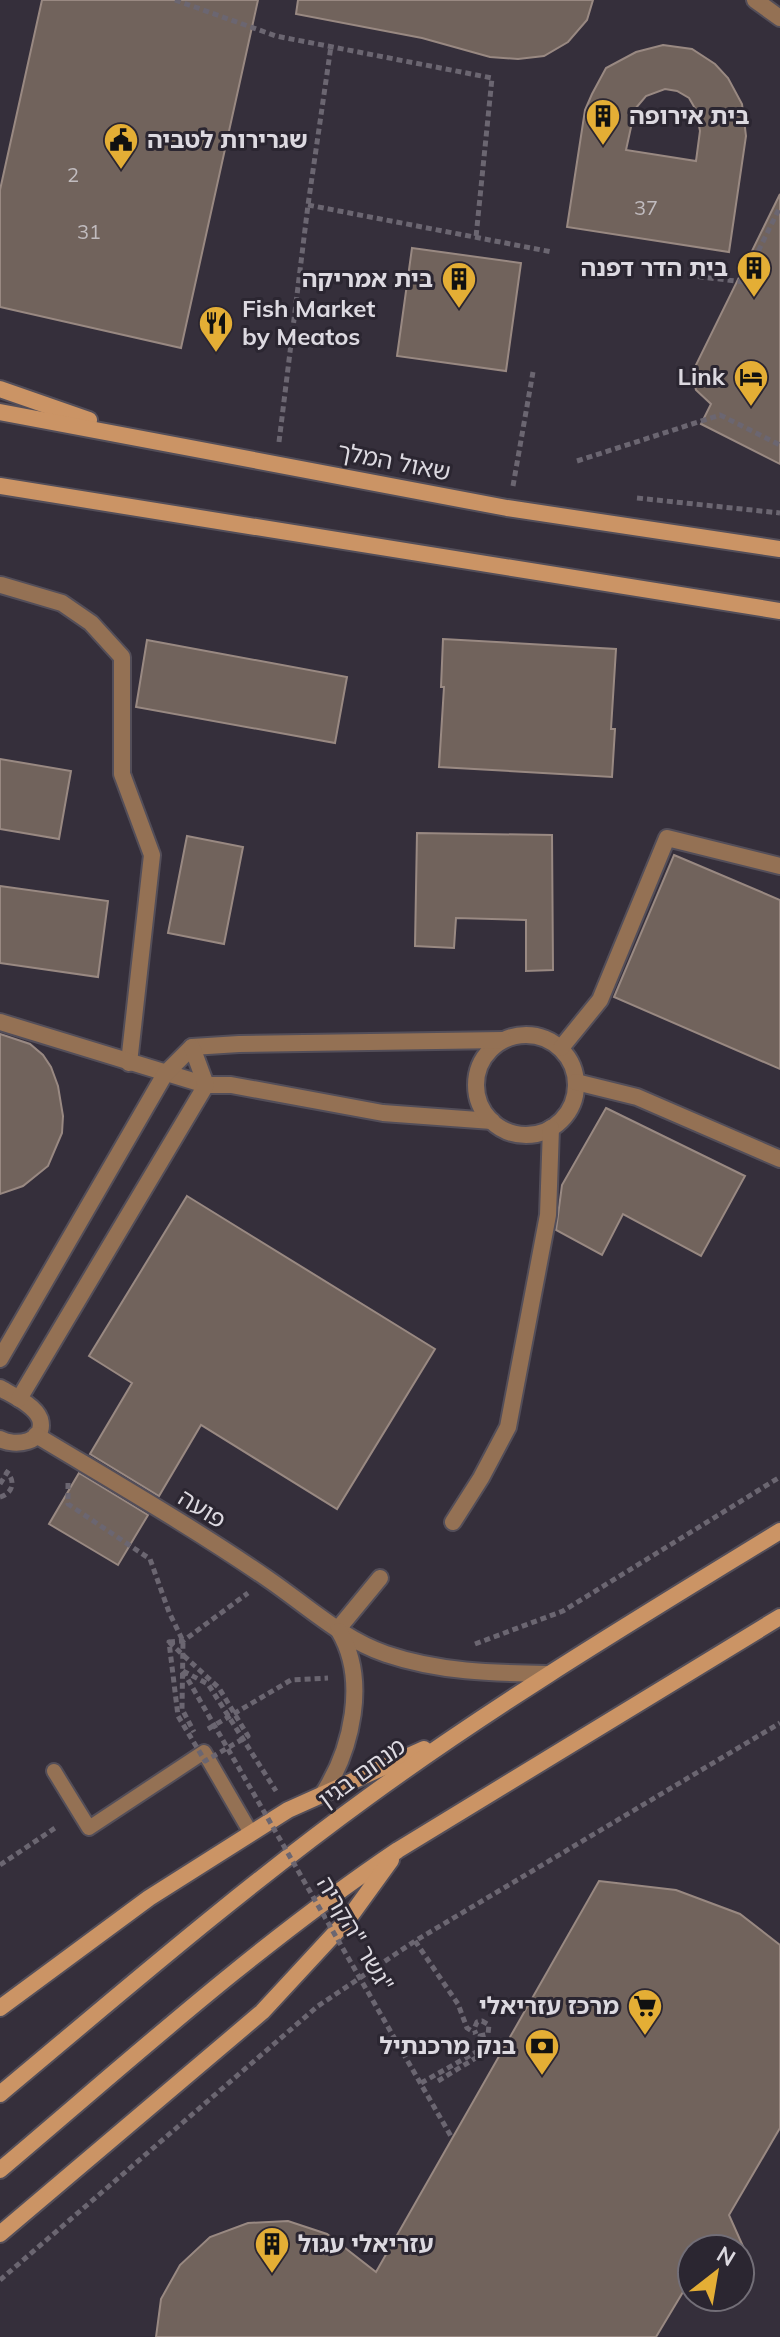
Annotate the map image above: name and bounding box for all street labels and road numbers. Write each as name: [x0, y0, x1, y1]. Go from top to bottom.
street label: שאול המלך: [335, 435, 453, 487]
street label: פועה: [173, 1482, 232, 1534]
street label: מנחם בגין: [312, 1731, 411, 1814]
street label: גשר "הקריה": [311, 1870, 401, 1997]

